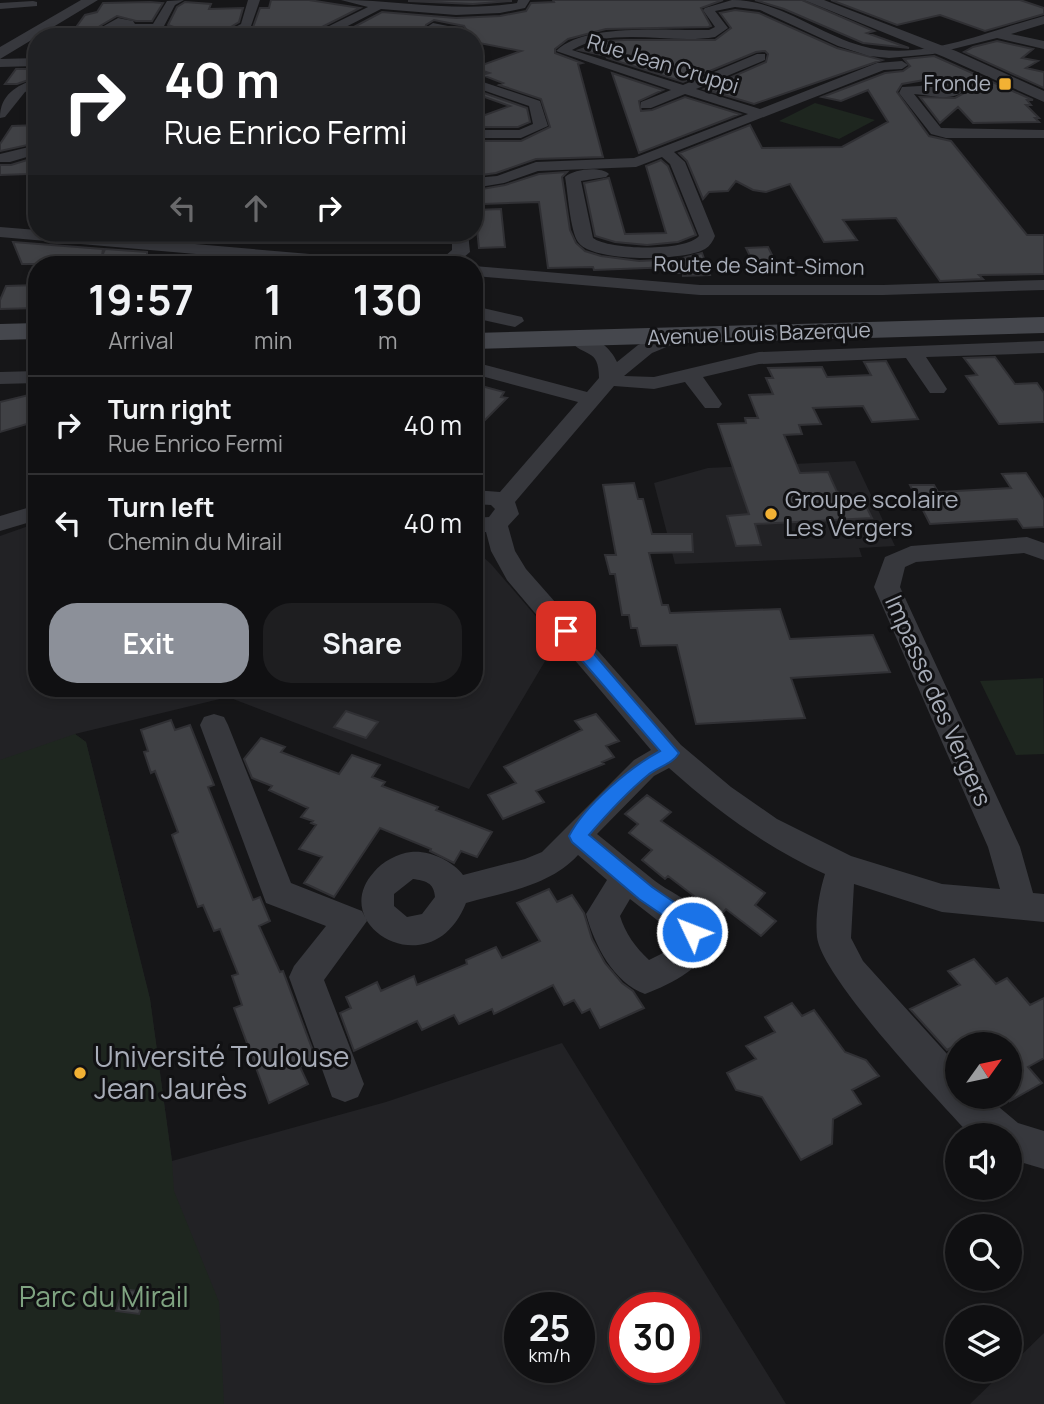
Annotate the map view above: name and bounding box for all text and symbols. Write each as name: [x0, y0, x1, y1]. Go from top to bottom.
street label: Rue Jean Cruppi: [584, 27, 743, 99]
text: 40 m: [164, 46, 280, 113]
icon: right: [49, 56, 140, 147]
place label: Fronde: [924, 69, 991, 97]
marker: Fronde: [997, 76, 1013, 92]
text: Rue Enrico Fermi: [164, 110, 408, 154]
icon: left: [164, 189, 202, 227]
icon: ahead: [237, 189, 275, 227]
icon: right: [310, 189, 348, 227]
street label: Route de Saint-Simon: [653, 249, 865, 281]
text: 19:57: [88, 270, 194, 328]
text: 1: [264, 270, 282, 328]
text: 130: [353, 270, 423, 328]
street label: Avenue Louis Bazerque: [647, 315, 871, 351]
text: Arrival: [108, 324, 174, 356]
text: min: [254, 324, 292, 356]
text: m: [378, 324, 397, 356]
text: Turn right: [108, 391, 232, 427]
icon: right: [49, 406, 87, 444]
text: 40 m: [404, 407, 462, 443]
text: Rue Enrico Fermi: [108, 427, 283, 459]
place label: Groupe scolaire Les Vergers: [785, 482, 959, 543]
text: Turn left: [108, 489, 215, 525]
icon: left: [49, 504, 87, 542]
text: 40 m: [404, 505, 462, 541]
marker: Groupe scolaire Les Vergers: [763, 506, 779, 522]
text: Chemin du Mirail: [108, 525, 282, 557]
street label: Impasse des Vergers: [878, 590, 1001, 811]
pin: [536, 601, 596, 661]
button: Exit: [49, 603, 249, 683]
button: Share: [263, 603, 462, 683]
icon: arrive: [547, 612, 585, 650]
position arrow: [655, 895, 729, 969]
north arrow: [945, 1032, 1022, 1110]
map controls: [945, 1032, 1022, 1382]
place label: Université Toulouse Jean Jaurès: [94, 1037, 349, 1107]
marker: Université Toulouse Jean Jaurès: [72, 1065, 88, 1081]
button: sound: [945, 1123, 1022, 1200]
button: search: [945, 1214, 1022, 1291]
park label: Parc du Mirail: [19, 1277, 189, 1315]
speed limit sign: 30: [609, 1292, 700, 1383]
text: 25: [529, 1304, 570, 1352]
button: layers: [945, 1305, 1022, 1382]
text: km/h: [529, 1343, 570, 1367]

